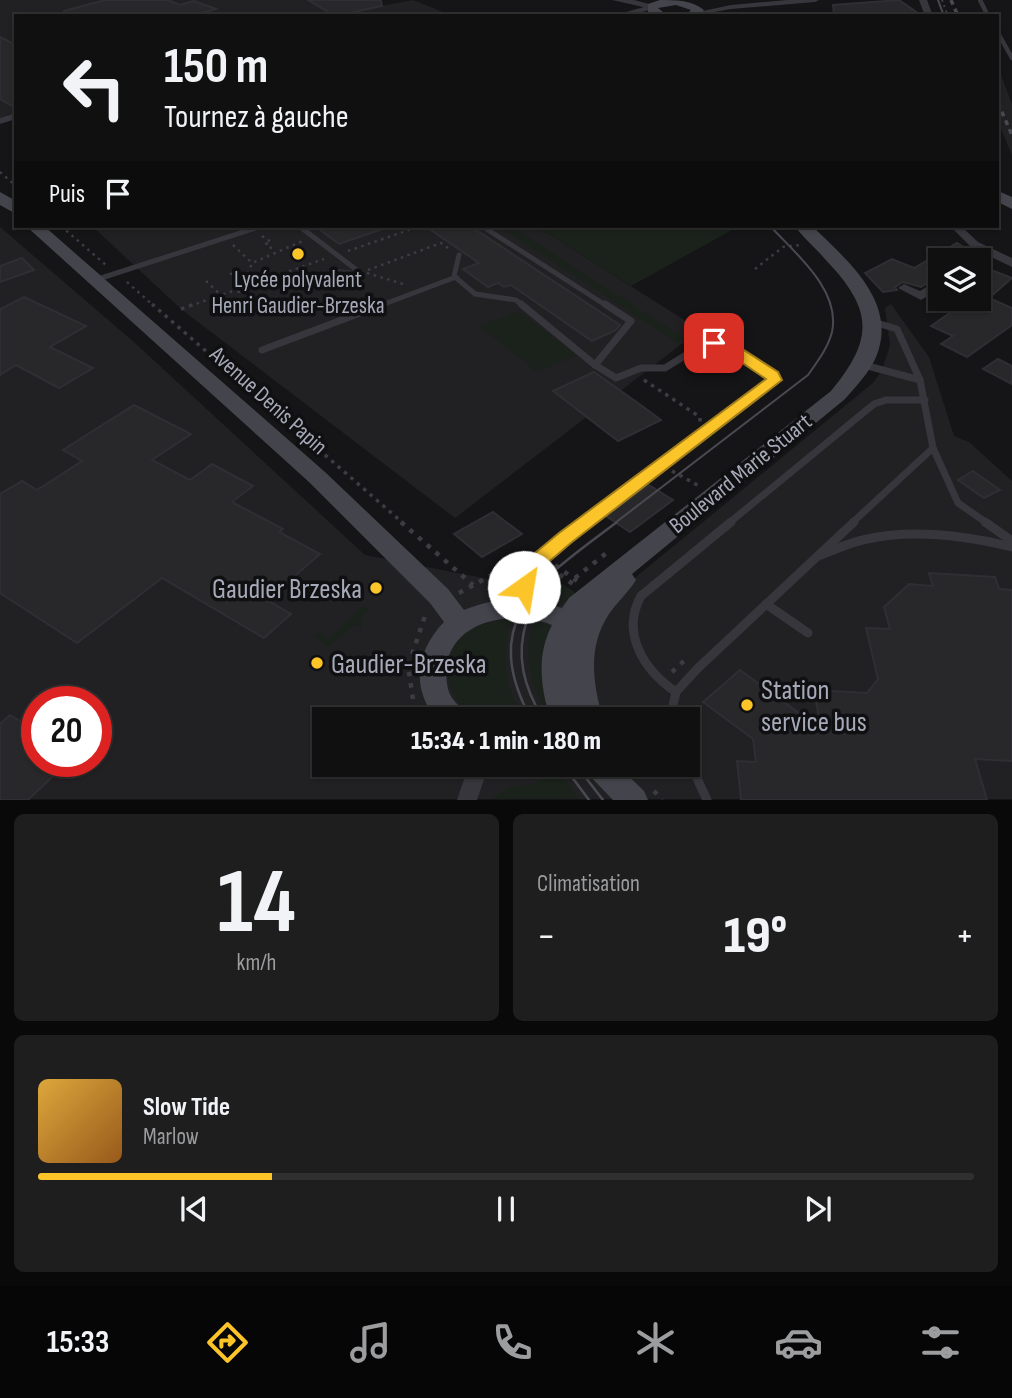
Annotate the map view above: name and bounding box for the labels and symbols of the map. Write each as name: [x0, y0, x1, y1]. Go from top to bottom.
marker: Lycée polyvalent Henri Gaudier-Brzeska: [290, 246, 306, 262]
place label: Lycée polyvalent Henri Gaudier-Brzeska: [211, 266, 385, 320]
pin: [684, 313, 744, 373]
street label: Avenue Denis Papin: [203, 340, 333, 461]
street label: Boulevard Marie Stuart: [664, 408, 818, 540]
position arrow: [487, 550, 561, 624]
place label: Gaudier Brzeska: [212, 573, 362, 606]
marker: Gaudier Brzeska: [368, 580, 384, 596]
place label: Gaudier-Brzeska: [331, 648, 487, 681]
marker: Gaudier-Brzeska: [309, 655, 325, 671]
place label: Station service bus: [761, 674, 867, 739]
speed limit sign: 20: [21, 686, 112, 777]
marker: Station service bus: [739, 697, 755, 713]

